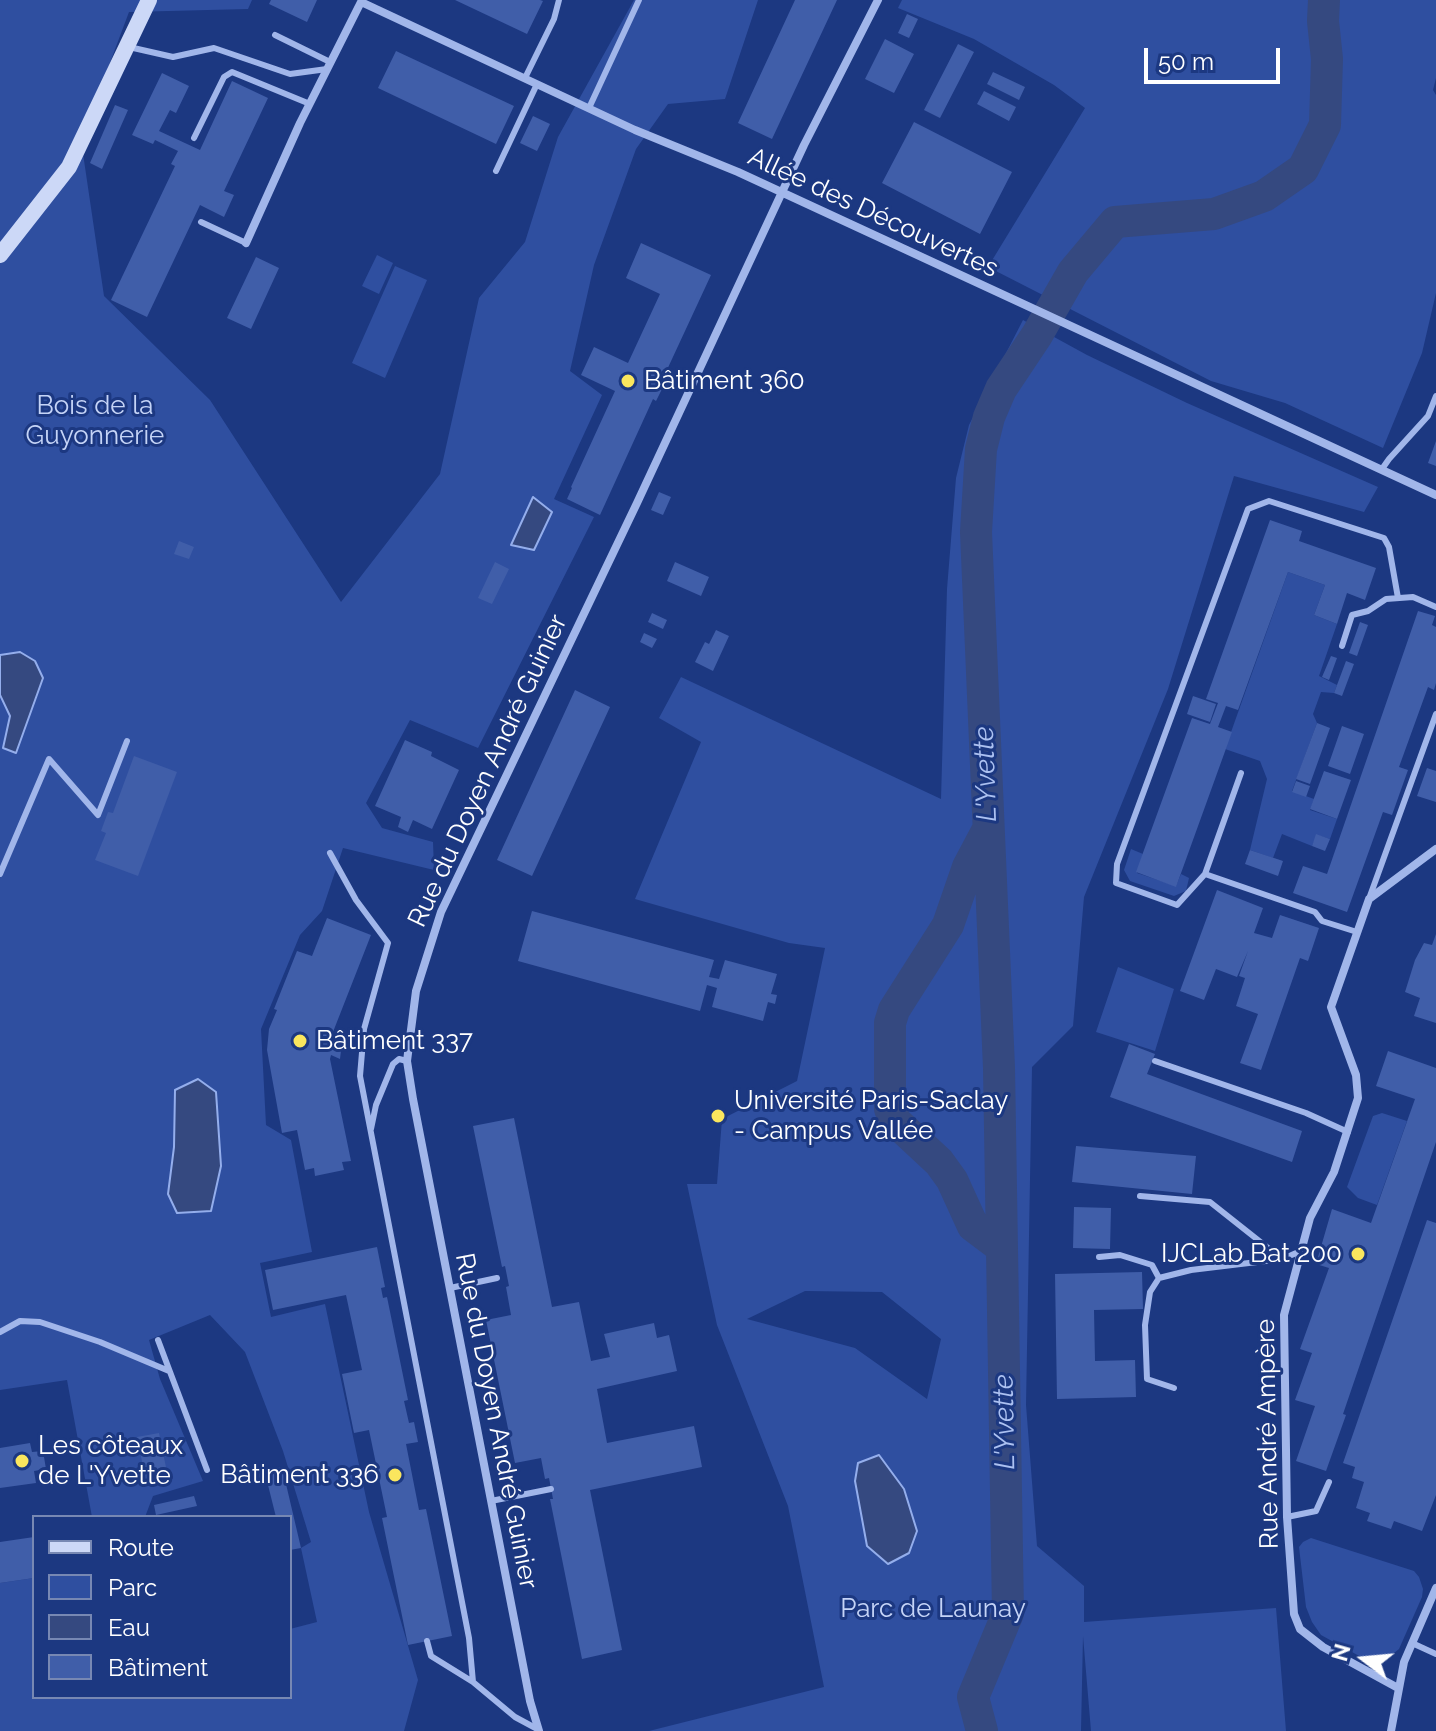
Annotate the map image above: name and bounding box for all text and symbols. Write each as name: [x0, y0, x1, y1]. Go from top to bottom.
scale bar: [1148, 32, 1284, 82]
text: 50 m: [1158, 47, 1214, 76]
street label: Allée des Découvertes: [743, 141, 1003, 285]
place label: Bâtiment 360: [644, 365, 805, 397]
marker: Bâtiment 360: [619, 372, 637, 390]
park label: Bois de la Guyonnerie: [26, 390, 164, 452]
street label: Rue du Doyen André Guinier: [402, 610, 574, 932]
water label: L'Yvette: [968, 726, 1004, 822]
place label: Bâtiment 337: [316, 1025, 473, 1057]
marker: Bâtiment 337: [291, 1032, 309, 1050]
place label: Université Paris-Saclay - Campus Vallée: [734, 1085, 1008, 1146]
marker: Université Paris-Saclay - Campus Vallée: [709, 1107, 727, 1125]
place label: IJCLab Bat 200: [1161, 1238, 1342, 1270]
marker: IJCLab Bat 200: [1349, 1245, 1367, 1263]
street label: Rue du Doyen André Guinier: [448, 1251, 544, 1591]
street label: Rue André Ampère: [1250, 1319, 1286, 1549]
water label: L'Yvette: [987, 1374, 1023, 1470]
place label: Les côteaux de L'Yvette: [38, 1430, 183, 1492]
marker: Les côteaux de L'Yvette: [13, 1452, 31, 1470]
place label: Bâtiment 336: [220, 1459, 379, 1491]
marker: Bâtiment 336: [386, 1466, 404, 1484]
legend: [32, 1515, 292, 1699]
text: Route: [108, 1533, 174, 1562]
text: Parc: [108, 1573, 157, 1602]
park label: Parc de Launay: [840, 1593, 1026, 1625]
text: Eau: [108, 1613, 150, 1642]
north arrow: [1324, 1619, 1404, 1699]
text: N: [1326, 1641, 1356, 1664]
text: Bâtiment: [108, 1653, 208, 1682]

